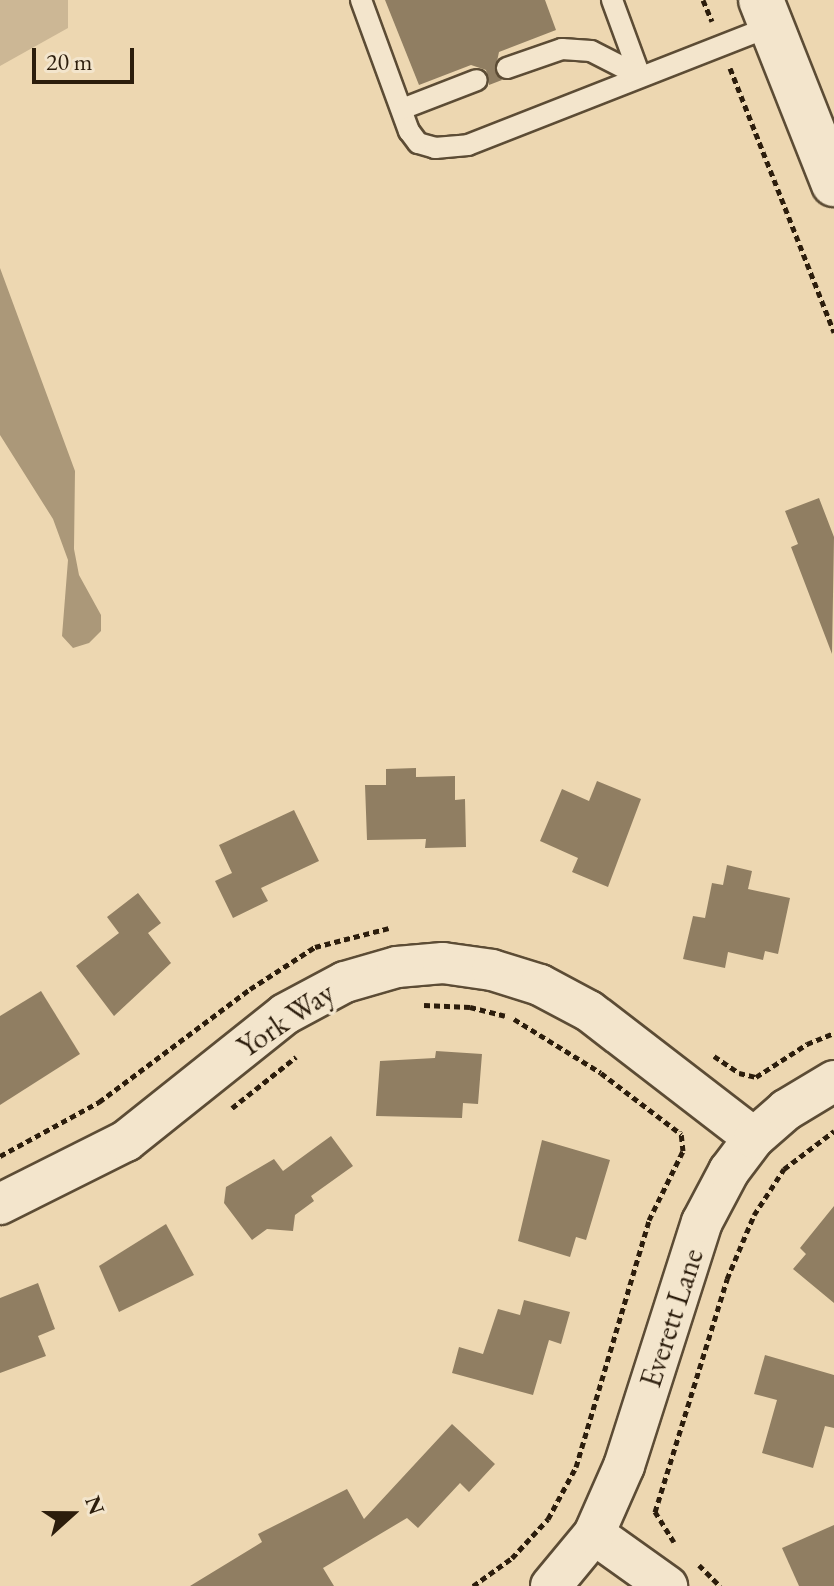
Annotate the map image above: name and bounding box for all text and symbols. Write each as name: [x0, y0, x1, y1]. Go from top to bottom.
scale bar: [36, 32, 138, 82]
text: 20 m: [46, 46, 93, 77]
street label: York Way: [231, 975, 341, 1065]
street label: Everett Lane: [633, 1244, 711, 1392]
north arrow: [32, 1474, 112, 1554]
text: N: [78, 1492, 112, 1519]

